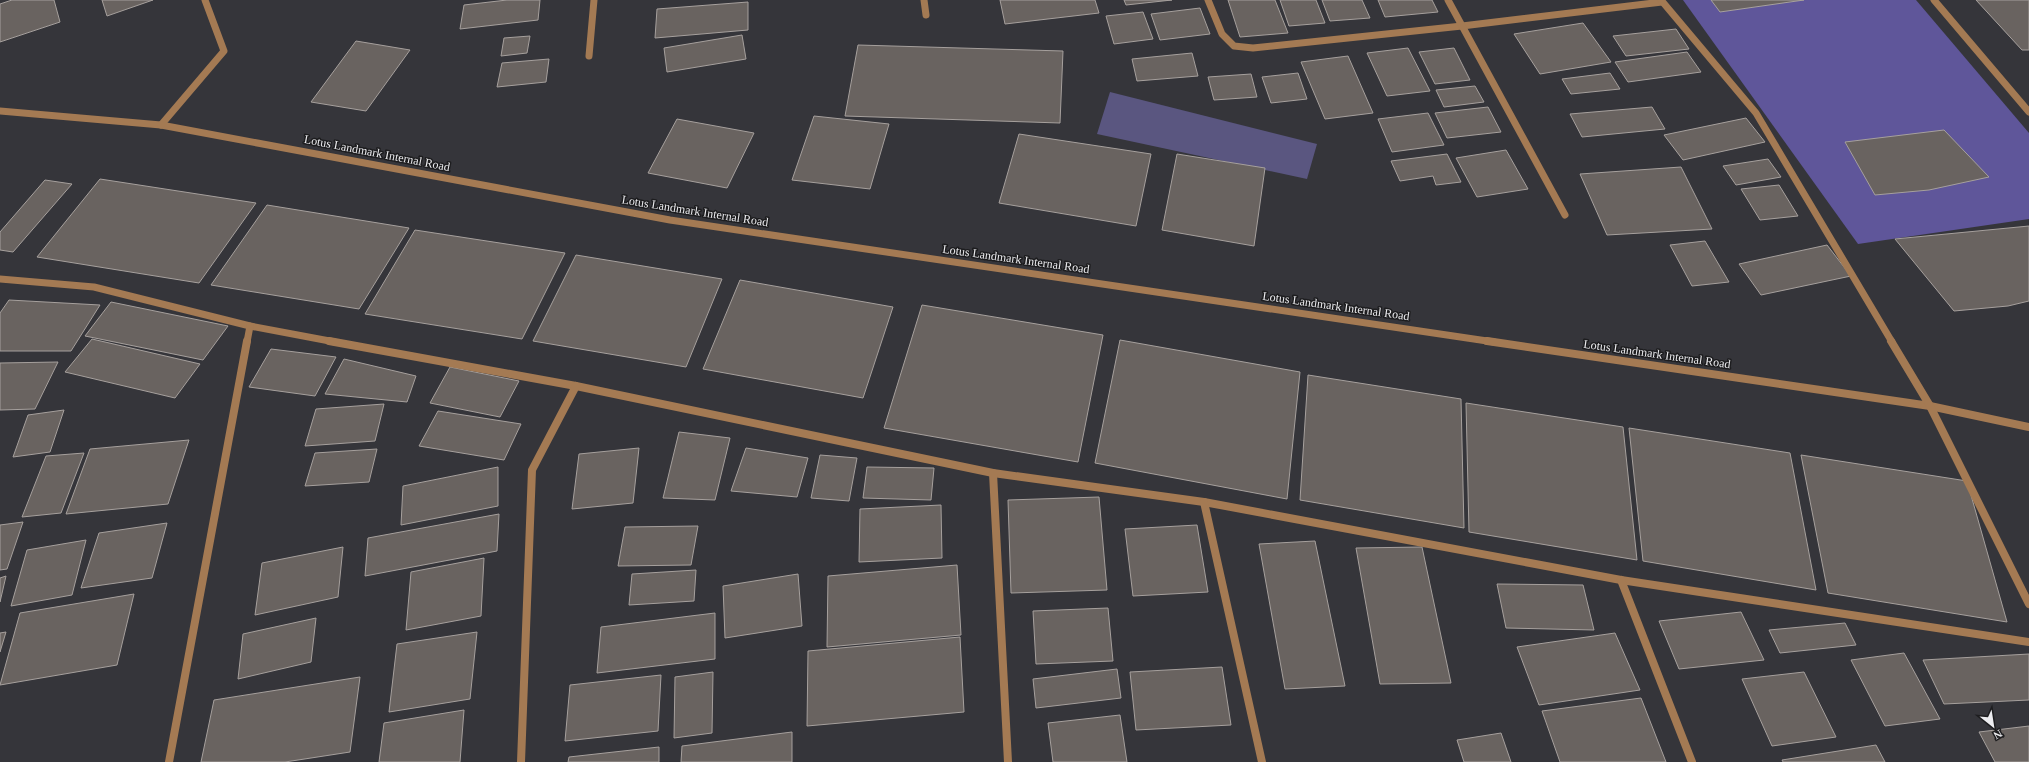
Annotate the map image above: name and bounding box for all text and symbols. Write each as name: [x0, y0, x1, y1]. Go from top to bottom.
street label: Lotus Landmark Internal Road: [303, 132, 451, 174]
street label: Lotus Landmark Internal Road: [621, 192, 769, 230]
street label: Lotus Landmark Internal Road: [942, 242, 1090, 276]
street label: Lotus Landmark Internal Road: [1262, 289, 1410, 323]
street label: Lotus Landmark Internal Road: [1583, 337, 1731, 371]
north arrow: [1973, 706, 2013, 746]
text: N: [1992, 727, 2004, 742]

